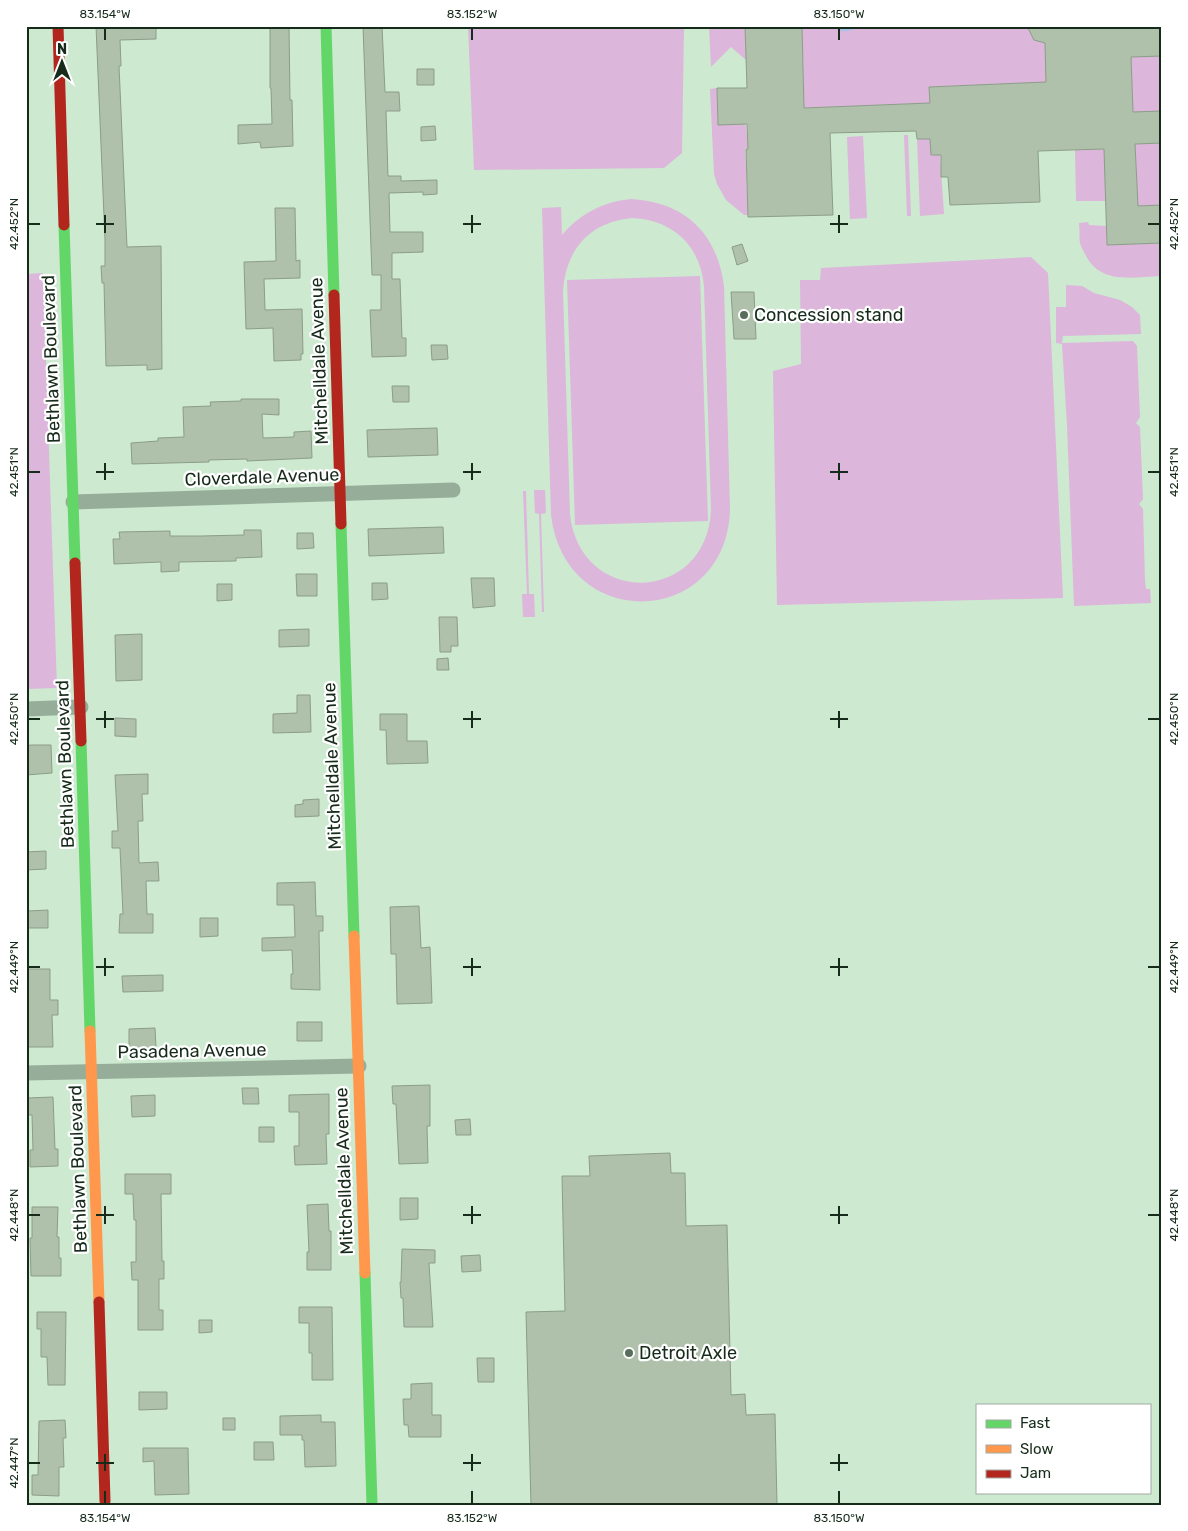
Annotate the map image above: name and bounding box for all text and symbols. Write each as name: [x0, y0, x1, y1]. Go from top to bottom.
text: 83.154°W: [79, 7, 131, 21]
text: 83.152°W: [447, 7, 498, 21]
text: 83.150°W: [813, 7, 865, 21]
north arrow: [38, 38, 88, 88]
text: N: [57, 41, 67, 58]
text: 42.452°N: [7, 198, 21, 250]
text: 42.452°N: [1167, 198, 1181, 250]
street label: Bethlawn Boulevard: [37, 275, 65, 443]
street label: Mitchelldale Avenue: [305, 277, 333, 445]
place label: Concession stand: [754, 304, 903, 326]
marker: Concession stand: [738, 309, 750, 321]
text: 42.451°N: [7, 447, 21, 497]
text: 42.451°N: [1167, 447, 1181, 497]
street label: Cloverdale Avenue: [184, 463, 340, 491]
street label: Bethlawn Boulevard: [51, 680, 79, 848]
street label: Mitchelldale Avenue: [318, 682, 346, 850]
text: 42.450°N: [7, 693, 21, 745]
text: 42.450°N: [1167, 693, 1181, 745]
text: 42.449°N: [7, 941, 21, 993]
text: 42.449°N: [1167, 941, 1181, 993]
street label: Pasadena Avenue: [117, 1039, 267, 1063]
street label: Bethlawn Boulevard: [64, 1085, 92, 1253]
street label: Mitchelldale Avenue: [330, 1087, 358, 1255]
text: 42.448°N: [7, 1189, 21, 1241]
text: 42.448°N: [1167, 1189, 1181, 1241]
place label: Detroit Axle: [639, 1342, 737, 1364]
marker: Detroit Axle: [623, 1347, 635, 1359]
legend: [976, 1404, 1150, 1494]
text: Fast: [1020, 1414, 1050, 1432]
text: 42.447°N: [7, 1437, 21, 1489]
text: Slow: [1020, 1440, 1053, 1458]
text: Jam: [1020, 1464, 1051, 1482]
text: 83.154°W: [79, 1511, 131, 1525]
text: 83.152°W: [447, 1511, 498, 1525]
text: 83.150°W: [813, 1511, 865, 1525]

